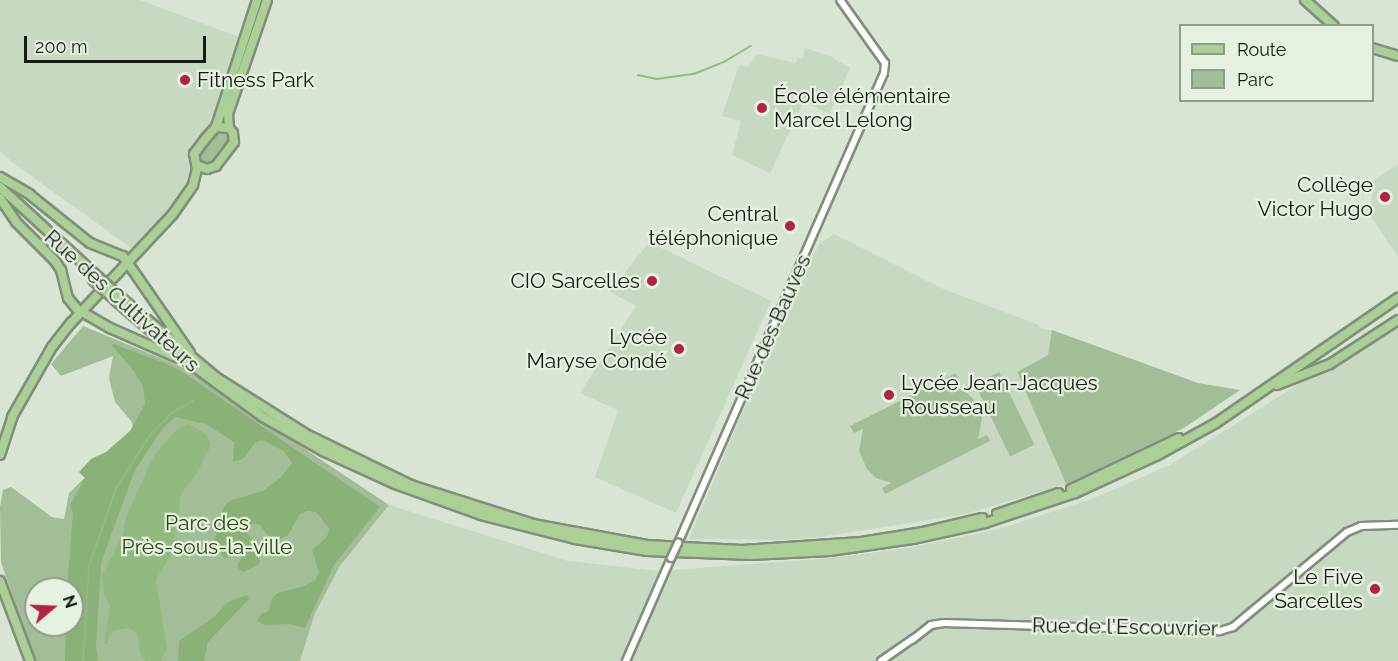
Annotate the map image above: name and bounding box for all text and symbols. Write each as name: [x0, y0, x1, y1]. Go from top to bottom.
scale bar: [27, 24, 208, 62]
legend: [1179, 24, 1374, 102]
text: 200 m: [35, 36, 88, 57]
text: Route: [1237, 39, 1286, 60]
place label: Fitness Park: [197, 67, 314, 93]
text: Parc: [1237, 69, 1274, 90]
marker: Fitness Park: [178, 73, 192, 87]
place label: École élémentaire Marcel Lelong: [774, 83, 950, 133]
marker: École élémentaire Marcel Lelong: [755, 101, 769, 115]
place label: Collège Victor Hugo: [1257, 172, 1373, 222]
marker: Collège Victor Hugo: [1378, 190, 1392, 204]
place label: Central téléphonique: [649, 201, 778, 251]
marker: Central téléphonique: [783, 219, 797, 233]
street label: Rue des Cultivateurs: [39, 225, 205, 377]
street label: Rue des Bauves: [730, 251, 816, 403]
place label: CIO Sarcelles: [510, 268, 640, 294]
marker: CIO Sarcelles: [645, 274, 659, 288]
place label: Lycée Maryse Condé: [526, 324, 667, 374]
marker: Lycée Maryse Condé: [672, 342, 686, 356]
place label: Lycée Jean-Jacques Rousseau: [901, 370, 1098, 420]
marker: Lycée Jean-Jacques Rousseau: [882, 388, 896, 402]
park label: Parc des Près-sous-la-ville: [122, 510, 292, 560]
place label: Le Five Sarcelles: [1274, 564, 1363, 614]
north arrow: [24, 577, 84, 637]
marker: Le Five Sarcelles: [1368, 582, 1382, 596]
text: N: [59, 593, 81, 610]
street label: Rue de l'Escouvrier: [1032, 613, 1218, 641]

